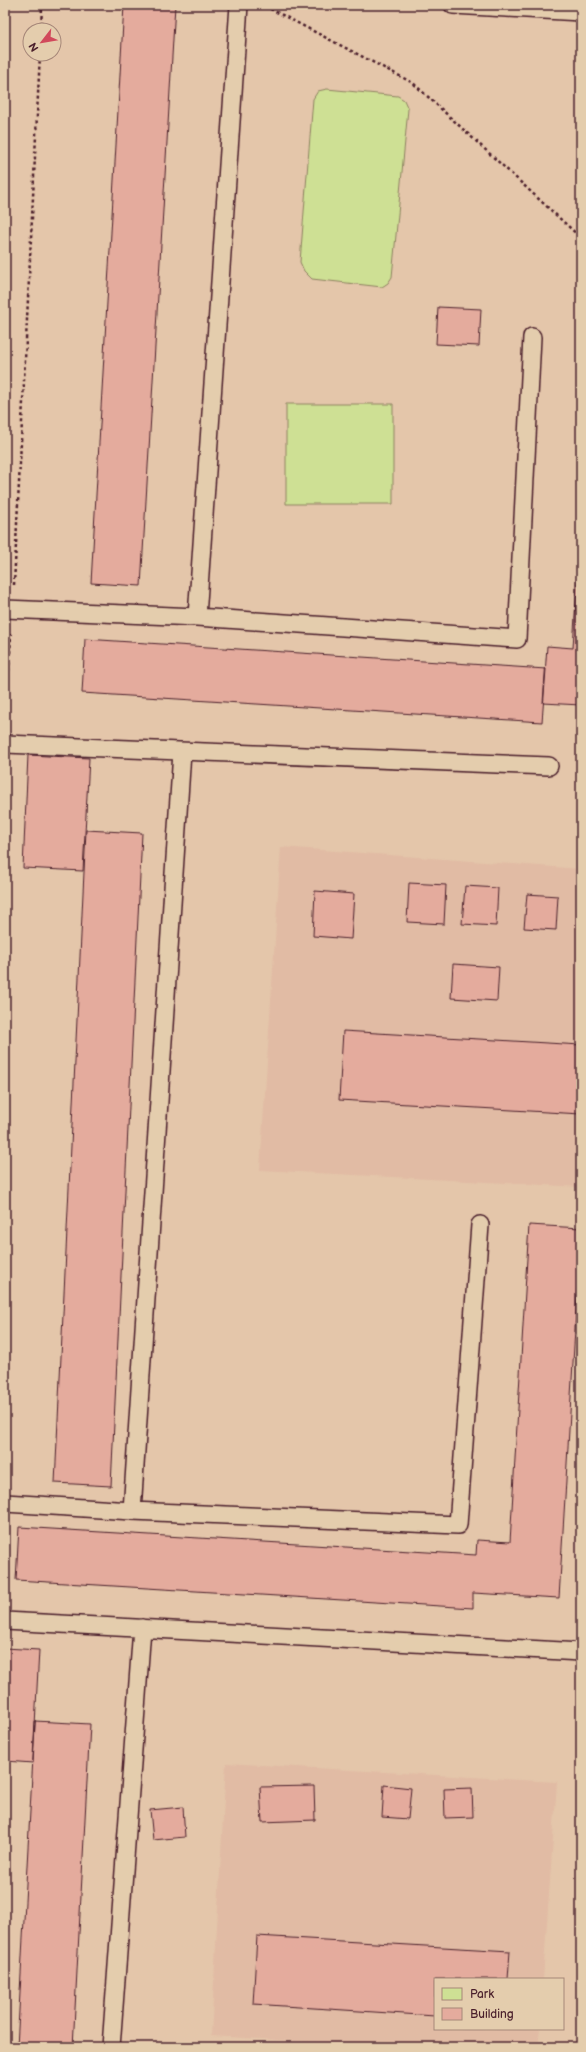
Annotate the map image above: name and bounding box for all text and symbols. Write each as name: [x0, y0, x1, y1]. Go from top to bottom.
north arrow: [22, 22, 62, 62]
text: N: [26, 40, 42, 54]
legend: [434, 1978, 564, 2030]
text: Park: [470, 1987, 494, 2002]
text: Building: [470, 2007, 514, 2022]

